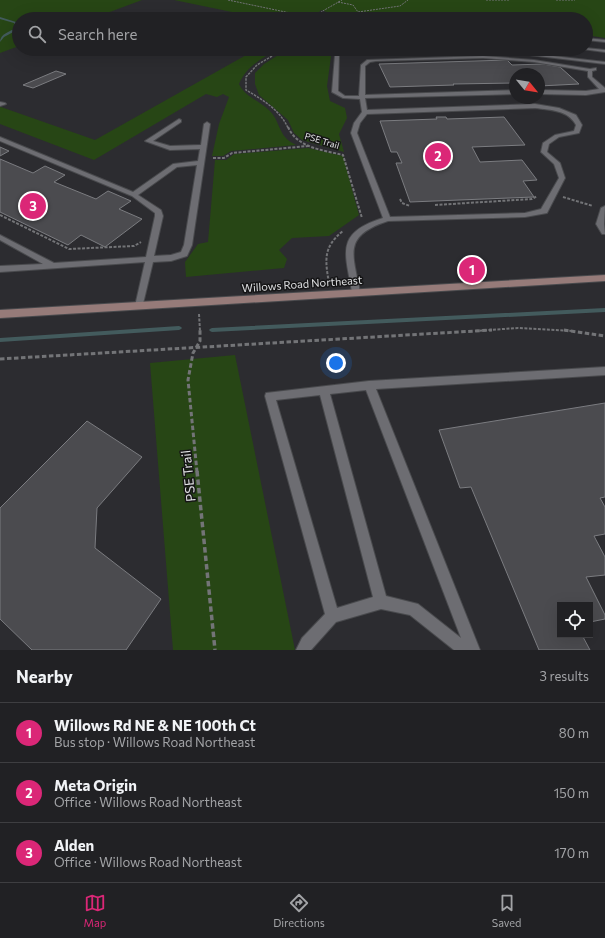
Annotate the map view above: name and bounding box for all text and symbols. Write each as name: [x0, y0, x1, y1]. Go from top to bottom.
search box: [12, 12, 593, 56]
icon: search: [26, 23, 48, 45]
text: Search here: [58, 25, 137, 43]
north arrow: [509, 68, 545, 104]
street label: PSE Trail: [303, 130, 341, 151]
pin: 2: [425, 141, 451, 171]
pin: 3: [20, 191, 46, 221]
pin: 1: [459, 255, 485, 285]
street label: Willows Road Northeast: [241, 273, 363, 294]
your location: [326, 353, 346, 373]
street label: PSE Trail: [177, 449, 199, 503]
map controls: [557, 602, 593, 638]
button: locate: [557, 602, 593, 638]
text: Nearby: [16, 666, 73, 687]
text: 3 results: [540, 668, 589, 684]
text: Willows Rd NE & NE 100th Ct: [54, 716, 256, 734]
text: 1: [26, 725, 32, 741]
text: 80 m: [559, 725, 589, 741]
text: Bus stop · Willows Road Northeast: [54, 734, 255, 750]
text: Meta Origin: [54, 776, 137, 794]
text: 2: [25, 785, 33, 801]
text: 150 m: [554, 785, 589, 801]
text: Office · Willows Road Northeast: [54, 794, 242, 810]
text: Alden: [54, 836, 94, 854]
text: 3: [25, 845, 33, 861]
text: 170 m: [554, 845, 589, 861]
text: Office · Willows Road Northeast: [54, 854, 242, 870]
tab: Map: [84, 892, 106, 929]
tab: Directions: [273, 892, 325, 929]
tab: Saved: [492, 892, 521, 929]

